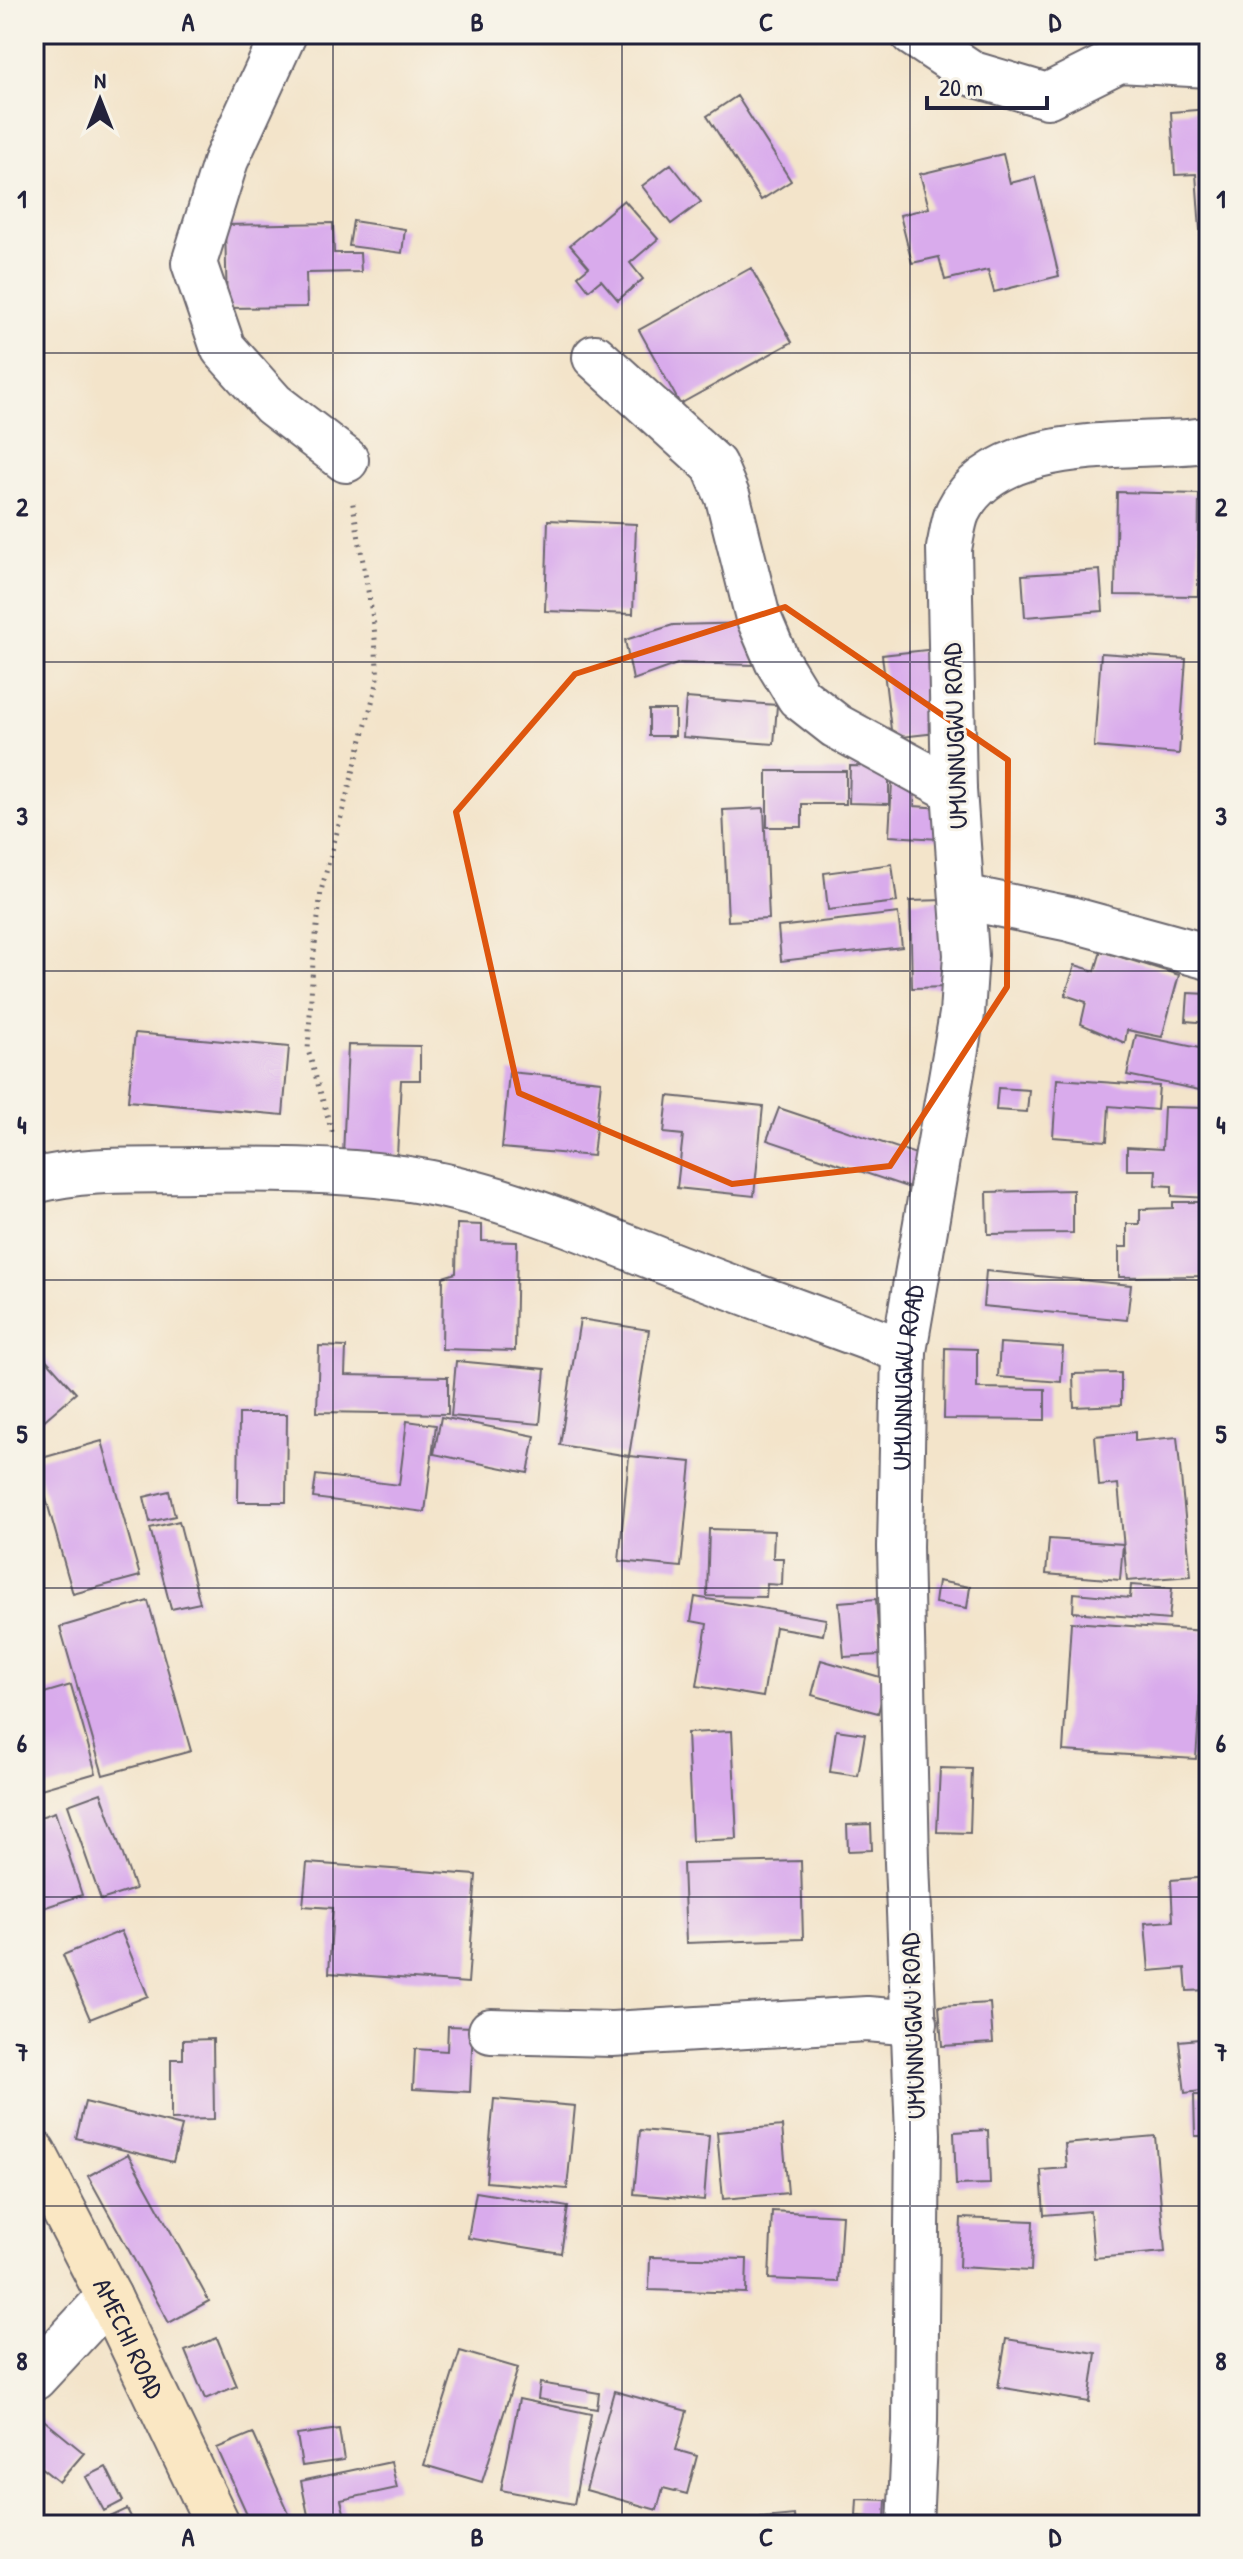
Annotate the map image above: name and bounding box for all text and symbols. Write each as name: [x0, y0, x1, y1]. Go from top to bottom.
text: A: [182, 4, 195, 39]
text: B: [470, 4, 484, 39]
text: C: [759, 4, 773, 39]
text: D: [1049, 4, 1062, 39]
north arrow: [60, 60, 140, 140]
scale bar: [927, 60, 1047, 110]
text: N: [94, 65, 106, 95]
text: 20 m: [939, 71, 983, 103]
text: 1: [17, 181, 27, 216]
text: 1: [1216, 181, 1226, 216]
text: 2: [16, 489, 29, 524]
text: 2: [1215, 489, 1228, 524]
street label: UMUNNUGWU ROAD: [934, 642, 975, 830]
text: 3: [16, 798, 28, 833]
text: 3: [1215, 798, 1227, 833]
text: 4: [17, 1107, 27, 1142]
text: 4: [1216, 1107, 1226, 1142]
street label: UMUNNUGWU ROAD: [884, 1282, 932, 1471]
text: 5: [17, 1416, 28, 1451]
text: 5: [1216, 1416, 1227, 1451]
text: 6: [17, 1725, 28, 1760]
text: 6: [1216, 1725, 1227, 1760]
street label: UMUNNUGWU ROAD: [892, 1932, 933, 2120]
text: 7: [15, 2034, 29, 2069]
text: 7: [1214, 2034, 1228, 2069]
street label: AMECHI ROAD: [85, 2272, 173, 2405]
text: 8: [16, 2343, 28, 2378]
text: 8: [1215, 2343, 1227, 2378]
text: A: [182, 2519, 195, 2554]
text: B: [470, 2519, 484, 2554]
text: C: [759, 2519, 773, 2554]
text: D: [1049, 2519, 1062, 2554]

